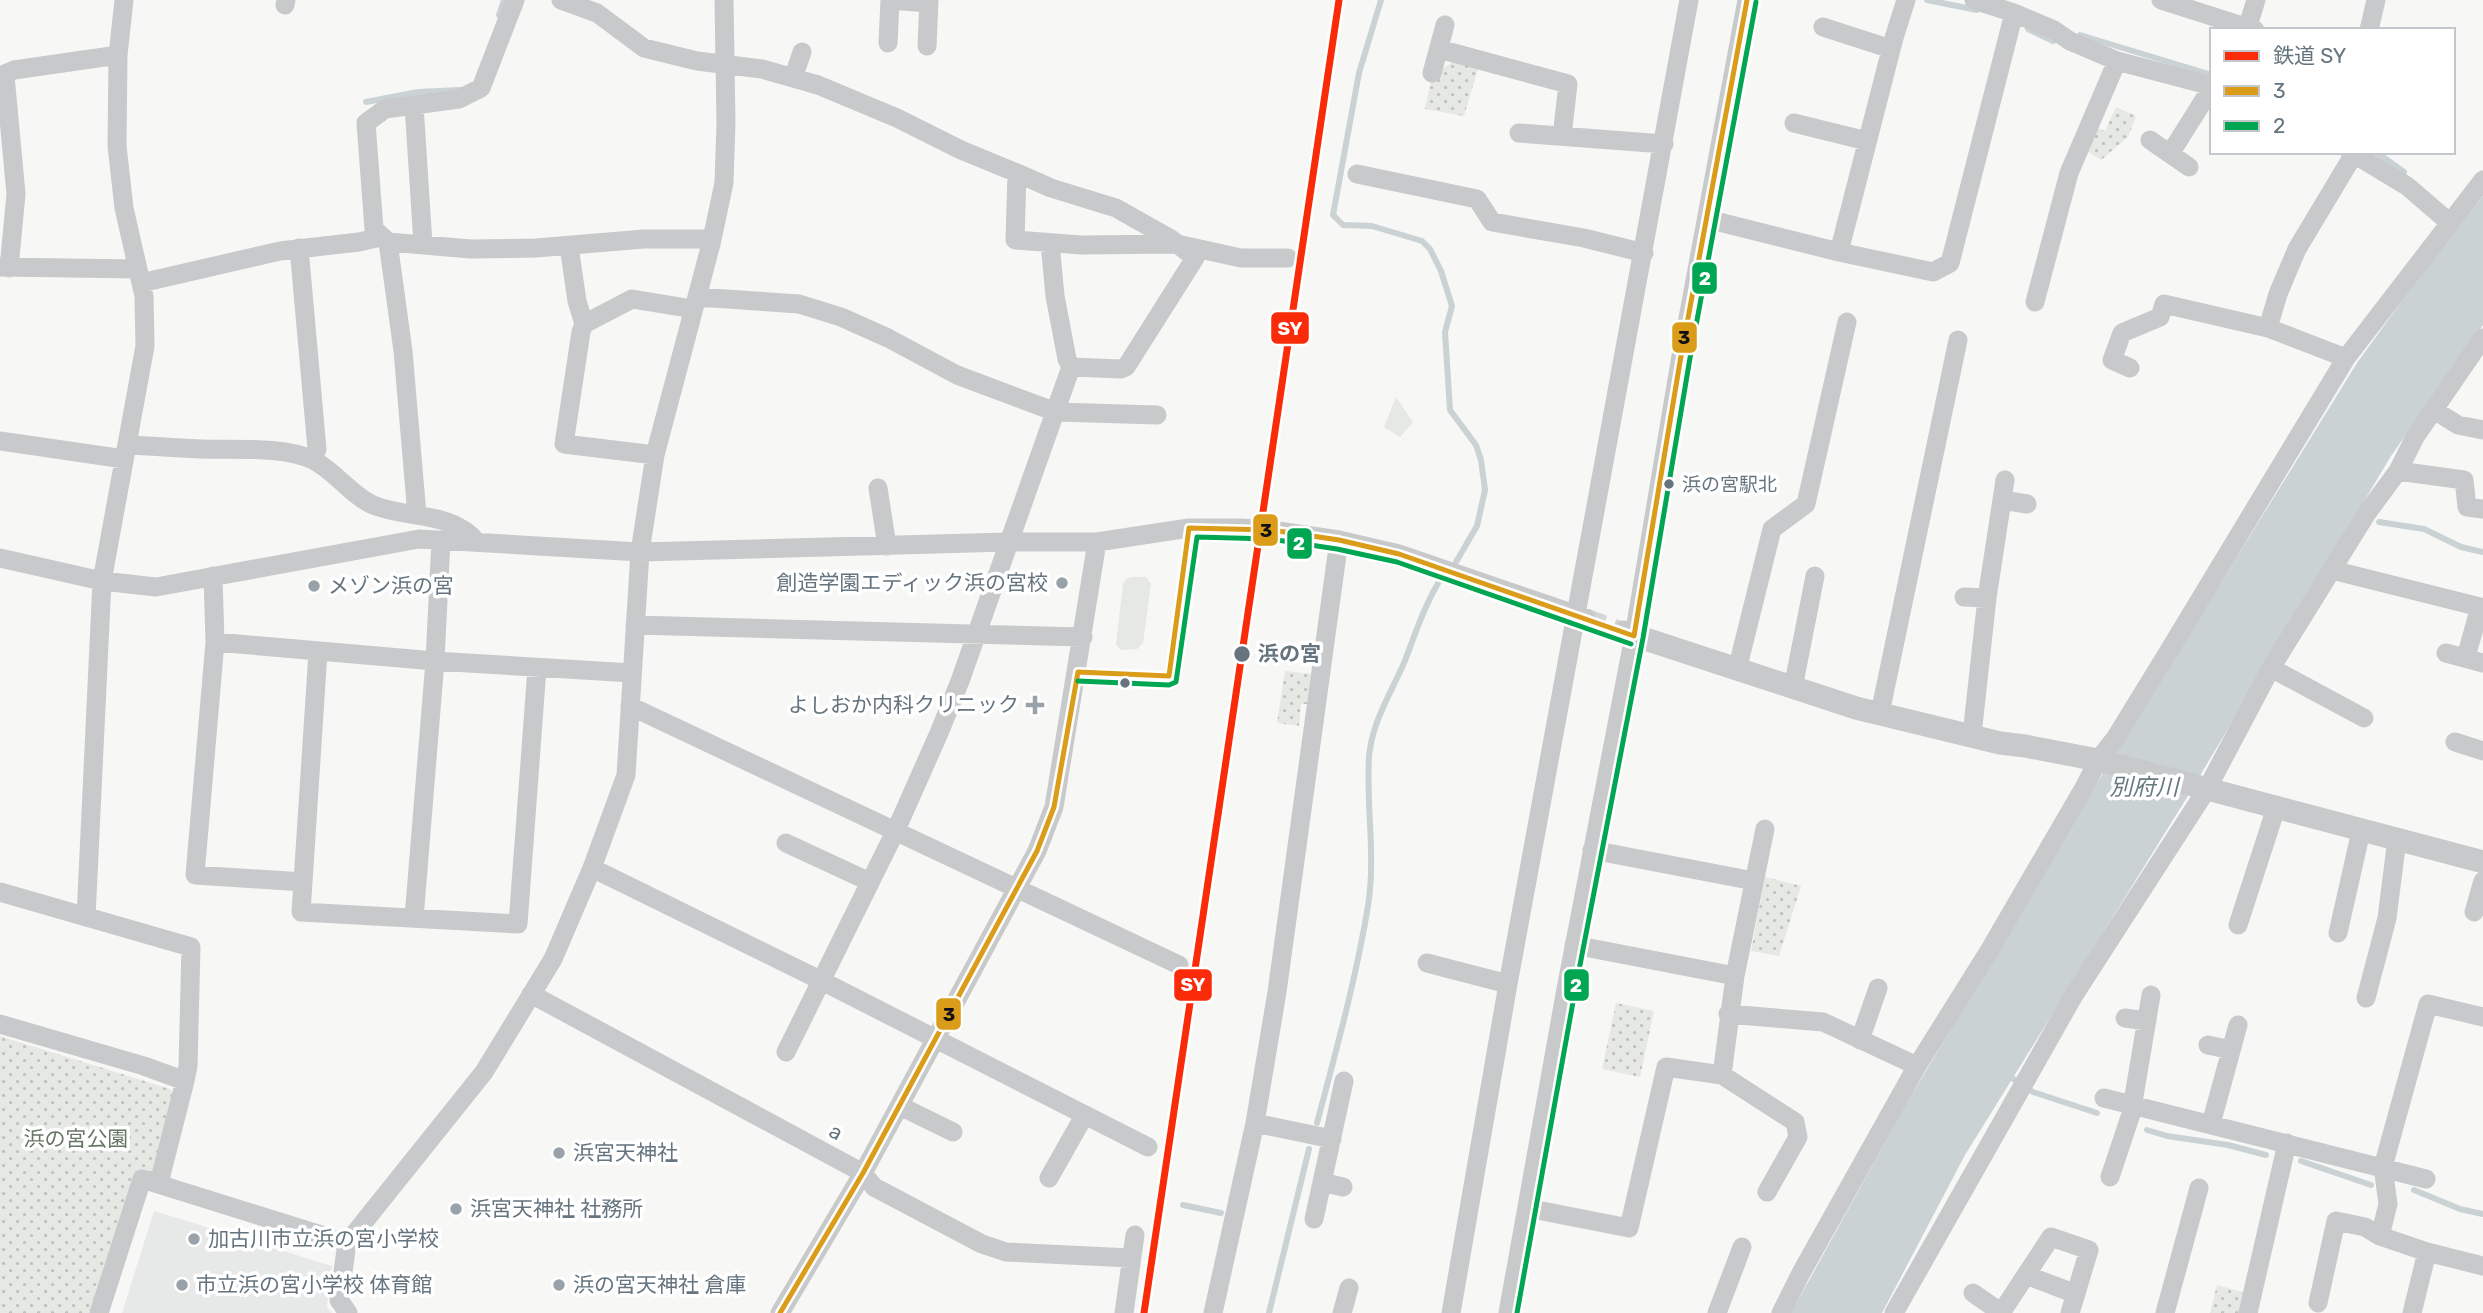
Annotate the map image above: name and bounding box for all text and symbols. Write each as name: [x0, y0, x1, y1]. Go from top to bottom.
legend: [2210, 28, 2455, 154]
text: 鉄道 SY: [2273, 43, 2346, 68]
text: 3: [2273, 78, 2286, 103]
text: 2: [2273, 113, 2285, 138]
line badge: 2: [1691, 261, 1718, 295]
text: 2: [1699, 267, 1711, 290]
line badge: SY: [1270, 311, 1310, 345]
text: SY: [1278, 317, 1303, 340]
line badge: 3: [1671, 321, 1698, 354]
text: 3: [1678, 326, 1690, 349]
place label: 浜の宮駅北: [1682, 473, 1777, 496]
marker: 浜の宮駅北: [1662, 477, 1676, 491]
line badge: 3: [1252, 513, 1279, 547]
text: 3: [1260, 519, 1272, 542]
line badge: 2: [1286, 527, 1313, 560]
text: 2: [1293, 532, 1305, 555]
place label: 創造学園エディック浜の宮校: [776, 570, 1048, 595]
place label: メゾン浜の宮: [328, 573, 454, 598]
marker: 創造学園エディック浜の宮校: [1054, 575, 1070, 591]
marker: メゾン浜の宮: [306, 578, 322, 594]
place label: 浜の宮: [1258, 641, 1321, 666]
marker: 浜の宮: [1232, 644, 1252, 664]
unlabelled marker: [1118, 676, 1132, 690]
place label: よしおか内科クリニック: [788, 692, 1019, 717]
marker: よしおか内科クリニック: [1025, 695, 1045, 715]
water label: 別府川: [2110, 773, 2182, 801]
line badge: SY: [1173, 968, 1213, 1002]
line badge: 2: [1563, 968, 1590, 1002]
text: SY: [1181, 973, 1206, 996]
text: 2: [1570, 974, 1582, 997]
line badge: 3: [935, 997, 962, 1031]
text: 3: [943, 1003, 955, 1026]
street label: a: [825, 1118, 847, 1145]
park label: 浜の宮公園: [24, 1126, 129, 1151]
place label: 浜宮天神社: [573, 1140, 678, 1165]
marker: 浜宮天神社: [551, 1145, 567, 1161]
place label: 浜宮天神社 社務所: [470, 1196, 643, 1221]
marker: 浜宮天神社 社務所: [448, 1201, 464, 1217]
place label: 加古川市立浜の宮小学校: [208, 1226, 439, 1251]
marker: 加古川市立浜の宮小学校: [186, 1231, 202, 1247]
place label: 市立浜の宮小学校 体育館: [196, 1272, 432, 1297]
place label: 浜の宮天神社 倉庫: [573, 1272, 746, 1297]
marker: 市立浜の宮小学校 体育館: [174, 1277, 190, 1293]
marker: 浜の宮天神社 倉庫: [551, 1277, 567, 1293]

